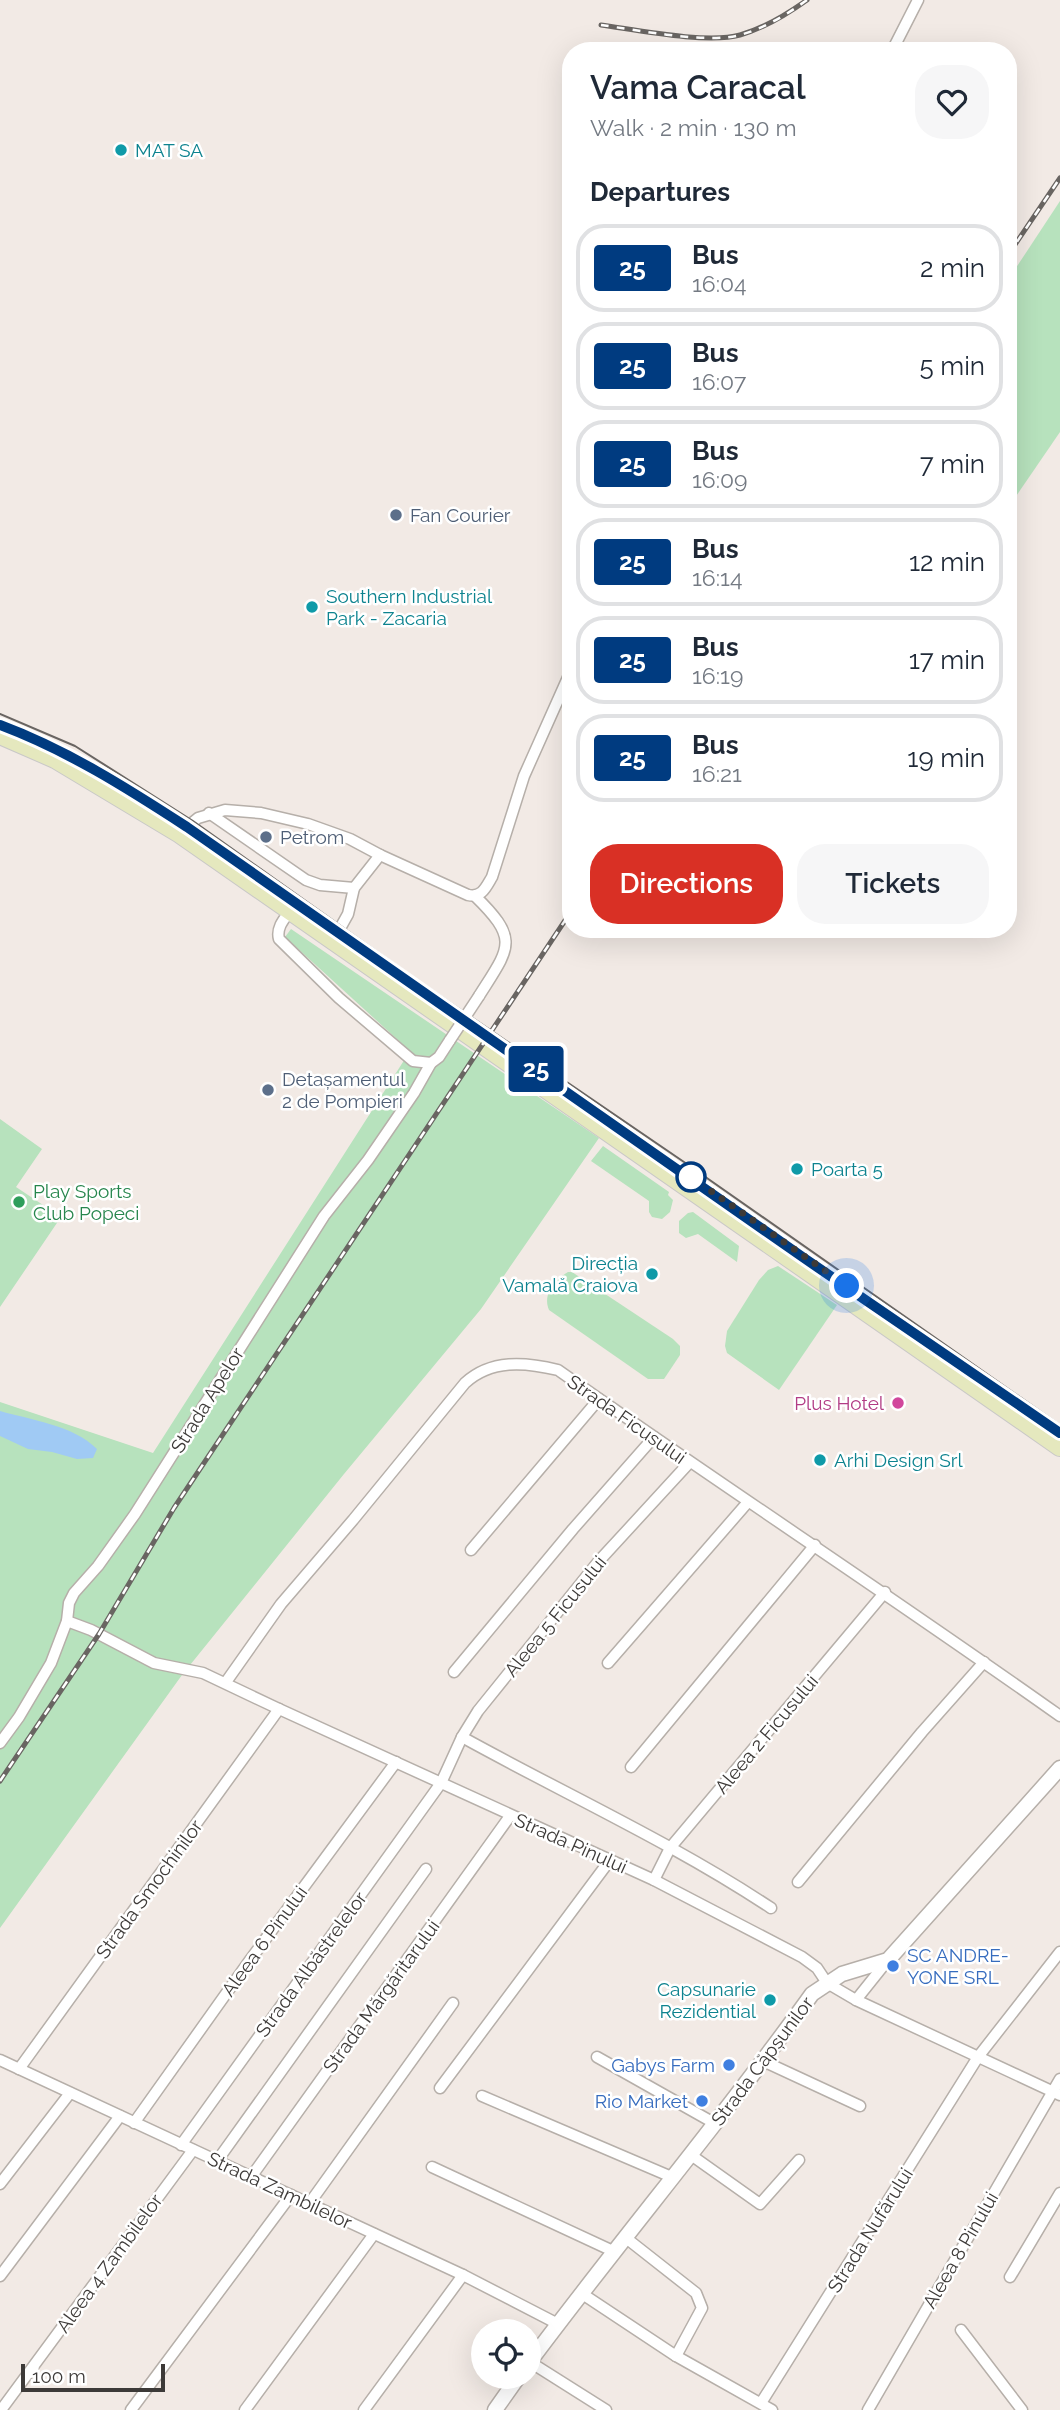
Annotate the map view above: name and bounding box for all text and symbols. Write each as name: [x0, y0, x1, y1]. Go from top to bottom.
button: heart: [915, 65, 989, 139]
text: Vama Caracal: [590, 68, 806, 107]
text: Walk · 2 min · 130 m: [590, 114, 797, 141]
place label: MAT SA: [135, 139, 203, 161]
marker: MAT SA: [113, 142, 129, 158]
text: Departures: [590, 177, 730, 207]
text: Bus: [692, 240, 739, 270]
text: 25: [619, 253, 646, 282]
text: 2 min: [920, 253, 985, 283]
text: 16:04: [692, 270, 747, 297]
text: Bus: [692, 338, 739, 368]
text: 25: [619, 351, 646, 380]
text: 5 min: [919, 351, 985, 381]
text: 16:07: [692, 368, 746, 395]
text: Bus: [692, 436, 739, 466]
text: 25: [619, 449, 646, 478]
text: 7 min: [920, 449, 985, 479]
text: 16:09: [692, 466, 748, 493]
place label: Fan Courier: [410, 504, 511, 526]
marker: Fan Courier: [388, 507, 404, 523]
text: Bus: [692, 534, 739, 564]
text: 25: [619, 547, 646, 576]
text: 12 min: [909, 547, 985, 577]
text: 16:14: [692, 564, 742, 591]
place label: Southern Industrial Park - Zacaria: [326, 585, 493, 629]
marker: Southern Industrial Park - Zacaria: [304, 599, 320, 615]
text: Bus: [692, 632, 739, 662]
text: 25: [619, 645, 646, 674]
text: 17 min: [909, 645, 985, 675]
text: 16:19: [692, 662, 743, 689]
text: Bus: [692, 730, 739, 760]
text: 25: [619, 743, 646, 772]
text: 19 min: [907, 743, 985, 773]
text: 16:21: [692, 760, 742, 787]
place label: Petrom: [280, 826, 344, 848]
marker: Petrom: [258, 829, 274, 845]
button: Directions: [590, 844, 783, 924]
button: Tickets: [797, 844, 989, 924]
line badge: 25: [504, 1046, 568, 1092]
text: 25: [523, 1054, 549, 1083]
place label: Detașamentul 2 de Pompieri: [282, 1068, 406, 1112]
marker: Detașamentul 2 de Pompieri: [260, 1082, 276, 1098]
place label: Poarta 5: [811, 1158, 883, 1180]
marker: Poarta 5: [789, 1161, 805, 1177]
unlabelled marker: [676, 1162, 706, 1192]
place label: Play Sports Club Popeci: [33, 1180, 139, 1224]
marker: Play Sports Club Popeci: [11, 1194, 27, 1210]
place label: Direcția Vamală Craiova: [502, 1252, 638, 1296]
marker: Direcția Vamală Craiova: [644, 1266, 660, 1282]
your location: [829, 1268, 864, 1303]
street label: Strada Apelor: [166, 1343, 248, 1457]
street label: Strada Ficusului: [563, 1370, 691, 1468]
place label: Plus Hotel: [794, 1392, 885, 1414]
marker: Plus Hotel: [890, 1395, 906, 1411]
place label: Arhi Design Srl: [834, 1449, 964, 1471]
marker: Arhi Design Srl: [812, 1452, 828, 1468]
street label: Aleea 5 Ficusului: [500, 1551, 610, 1681]
street label: Aleea 2 Ficusului: [710, 1670, 822, 1798]
street label: Strada Pinului: [511, 1808, 631, 1878]
street label: Strada Smochinilor: [91, 1815, 207, 1963]
street label: Aleea 6 Pinului: [217, 1882, 311, 2000]
street label: Strada Albăstrelelor: [251, 1887, 371, 2041]
street label: Strada Mărgăritarului: [318, 1915, 444, 2077]
place label: SC ANDRE- YONE SRL: [907, 1944, 1009, 1988]
marker: SC ANDRE- YONE SRL: [885, 1958, 901, 1974]
place label: Capsunarie Rezidential: [657, 1978, 757, 2022]
street label: Strada Căpșunilor: [706, 1992, 818, 2130]
marker: Capsunarie Rezidential: [762, 1992, 778, 2008]
place label: Gabys Farm: [611, 2054, 715, 2076]
marker: Gabys Farm: [721, 2057, 737, 2073]
place label: Rio Market: [595, 2090, 689, 2112]
marker: Rio Market: [694, 2093, 710, 2109]
street label: Strada Zambilelor: [204, 2147, 356, 2233]
street label: Strada Nufărului: [823, 2164, 917, 2296]
street label: Aleea 8 Pinului: [918, 2188, 1002, 2312]
street label: Aleea 4 Zambilelor: [51, 2189, 167, 2337]
map controls: [471, 2319, 541, 2389]
button: locate: [471, 2319, 541, 2389]
scale bar: [21, 2361, 164, 2393]
text: 100 m: [32, 2365, 86, 2387]

